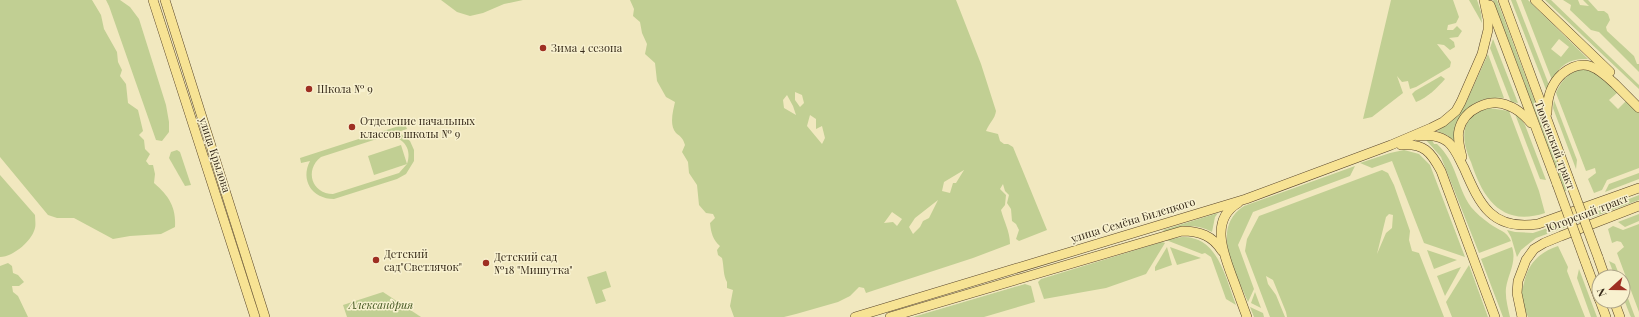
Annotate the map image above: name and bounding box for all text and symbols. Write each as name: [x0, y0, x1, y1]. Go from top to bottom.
place label: Зима 4 сезона: [551, 40, 623, 55]
marker: Зима 4 сезона: [538, 43, 548, 53]
place label: Школа № 9: [317, 81, 373, 96]
marker: Школа № 9: [304, 84, 314, 94]
street label: Тюменский тракт: [1532, 98, 1579, 191]
place label: Отделение начальных классов школы № 9: [360, 113, 475, 141]
street label: улица Крылова: [196, 114, 235, 195]
marker: Отделение начальных классов школы № 9: [347, 122, 357, 132]
street label: Югорский тракт: [1543, 190, 1630, 235]
street label: улица Семёна Билецкого: [1068, 193, 1197, 246]
place label: Детский сад"Светлячок": [384, 246, 462, 274]
place label: Детский сад №18 "Мишутка": [494, 249, 572, 277]
marker: Детский сад"Светлячок": [371, 255, 381, 265]
marker: Детский сад №18 "Мишутка": [481, 258, 491, 268]
north arrow: [1591, 269, 1631, 309]
text: N: [1593, 286, 1610, 299]
park label: Александрия: [348, 297, 413, 312]

